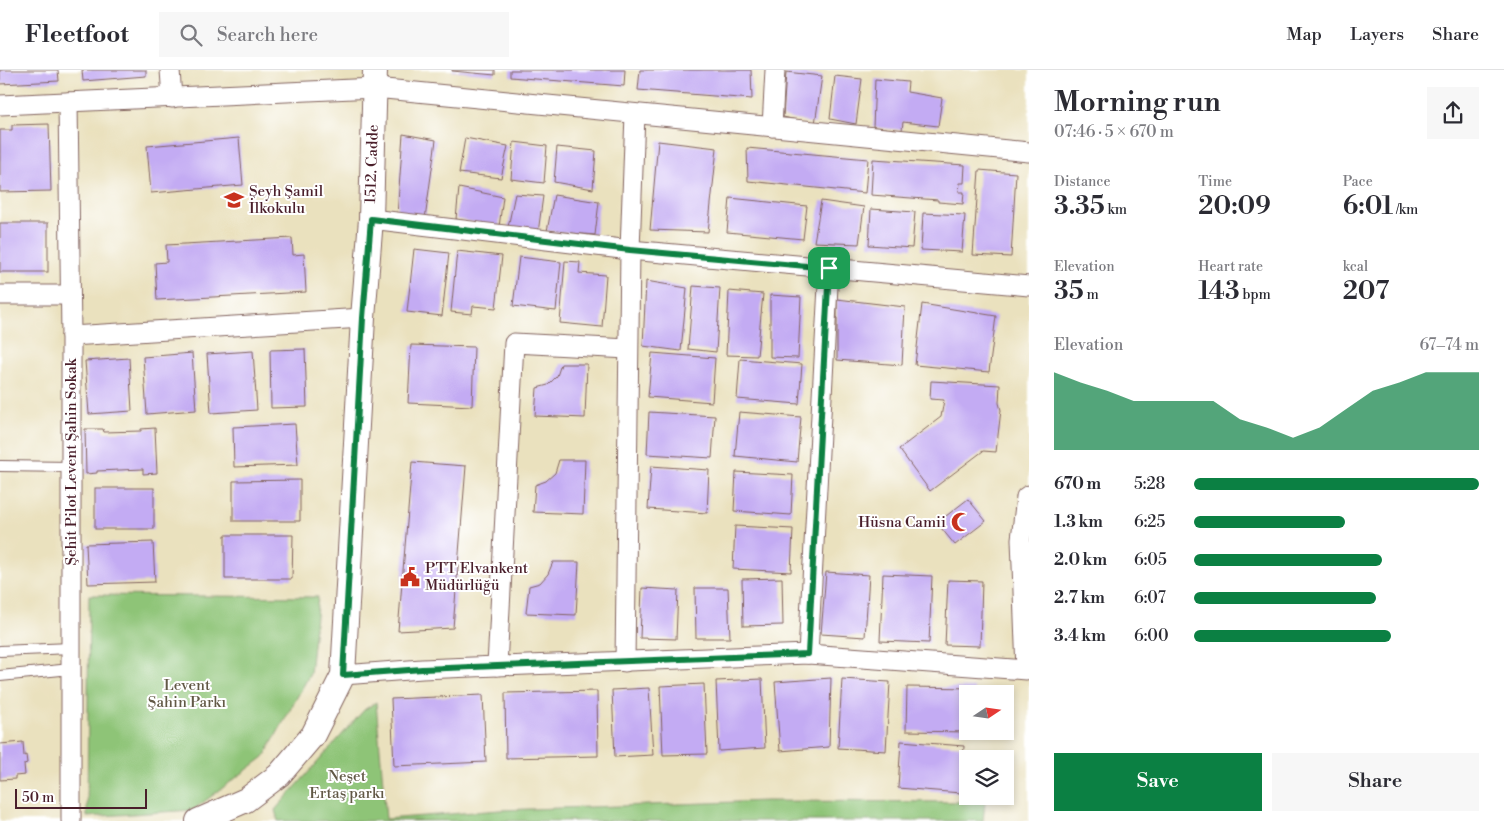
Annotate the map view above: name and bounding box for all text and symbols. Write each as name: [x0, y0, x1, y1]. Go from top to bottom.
search box: [159, 12, 509, 57]
text: Fleetfoot: [25, 20, 129, 50]
icon: search: [177, 21, 205, 49]
text: Search here: [217, 23, 318, 47]
text: Map: [1287, 23, 1322, 46]
text: Layers: [1350, 23, 1404, 46]
text: Share: [1432, 23, 1479, 46]
text: Morning run: [1054, 85, 1221, 120]
button: share: [1427, 87, 1479, 139]
text: 07:46 · 5 × 670 m: [1054, 122, 1174, 142]
street label: 1512. Cadde: [361, 124, 383, 204]
text: Distance: [1054, 173, 1111, 191]
text: Time: [1198, 173, 1232, 191]
text: Pace: [1343, 173, 1373, 191]
place label: Şeyh Şamil İlkokulu: [249, 182, 324, 218]
school or university icon: Şeyh Şamil İlkokulu: [223, 189, 245, 211]
text: 3.35: [1054, 191, 1105, 222]
text: 20:09: [1198, 191, 1271, 222]
text: 6:01: [1343, 191, 1393, 222]
text: km: [1105, 201, 1127, 219]
text: /km: [1393, 201, 1418, 219]
pin: [808, 247, 850, 289]
icon: arrive: [815, 254, 843, 282]
text: Elevation: [1054, 258, 1115, 276]
text: Heart rate: [1198, 258, 1263, 276]
text: kcal: [1343, 258, 1368, 276]
text: 35: [1054, 276, 1084, 307]
text: 143: [1198, 276, 1240, 307]
text: 207: [1343, 276, 1389, 307]
text: m: [1084, 286, 1099, 304]
text: bpm: [1240, 286, 1271, 304]
text: Elevation: [1054, 335, 1123, 355]
text: 67–74 m: [1419, 335, 1479, 355]
street label: Şehit Pilot Levent Şahin Sokak: [62, 357, 81, 566]
text: 670 m: [1054, 474, 1101, 494]
text: 5:28: [1134, 474, 1165, 494]
mosque icon: Hüsna Camii: [950, 511, 972, 533]
text: 1.3 km: [1054, 512, 1103, 532]
text: 6:25: [1134, 512, 1165, 532]
place label: Hüsna Camii: [858, 513, 946, 532]
text: 2.0 km: [1054, 550, 1107, 570]
text: 6:05: [1134, 550, 1167, 570]
place label: PTT Elvankent Müdürlüğü: [425, 559, 529, 595]
public building icon: PTT Elvankent Müdürlüğü: [399, 566, 421, 588]
text: 2.7 km: [1054, 588, 1105, 608]
text: 6:07: [1134, 588, 1166, 608]
text: 3.4 km: [1054, 626, 1106, 646]
text: 6:00: [1134, 626, 1169, 646]
park label: Levent Şahin Parkı: [148, 676, 226, 712]
north arrow: [959, 685, 1014, 740]
map controls: [959, 685, 1014, 805]
button: layers: [959, 750, 1014, 805]
button: Save: [1054, 753, 1262, 811]
button: Share: [1272, 753, 1479, 811]
park label: Neşet Ertaş parkı: [309, 767, 385, 803]
scale bar: [15, 786, 148, 809]
text: 50 m: [22, 789, 54, 807]

